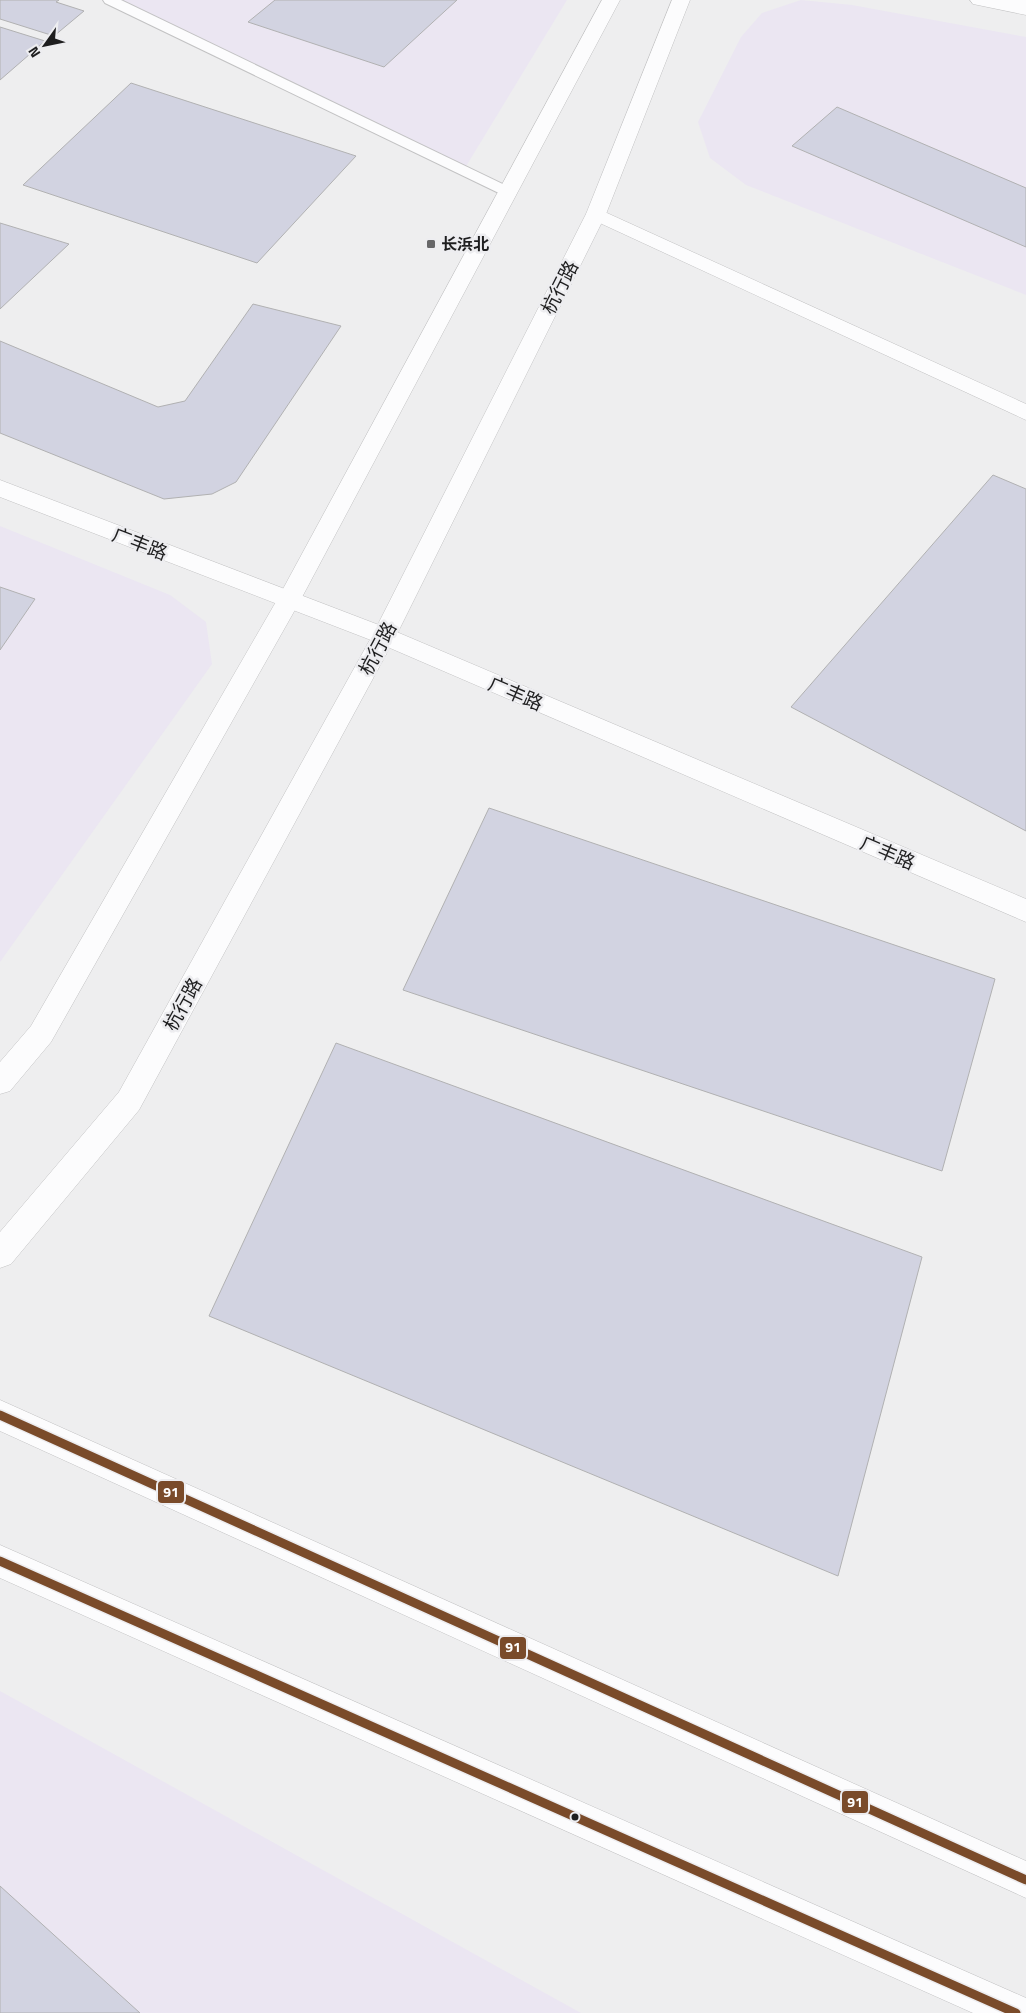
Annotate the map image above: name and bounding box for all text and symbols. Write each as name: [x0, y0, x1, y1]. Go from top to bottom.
north arrow: [20, 20, 70, 70]
text: N: [22, 43, 45, 62]
place label: 长浜北: [441, 232, 489, 256]
marker: 长浜北: [425, 238, 437, 250]
street label: 杭行路: [533, 255, 585, 319]
street label: 广丰路: [108, 519, 172, 567]
street label: 杭行路: [351, 616, 403, 680]
street label: 广丰路: [484, 669, 548, 717]
street label: 广丰路: [856, 828, 920, 876]
street label: 杭行路: [155, 972, 209, 1036]
line badge: 91: [157, 1480, 185, 1504]
text: 91: [163, 1481, 179, 1502]
line badge: 91: [499, 1636, 527, 1660]
text: 91: [505, 1636, 521, 1657]
line badge: 91: [841, 1790, 869, 1814]
text: 91: [847, 1791, 863, 1812]
unlabelled marker: [570, 1812, 580, 1822]

